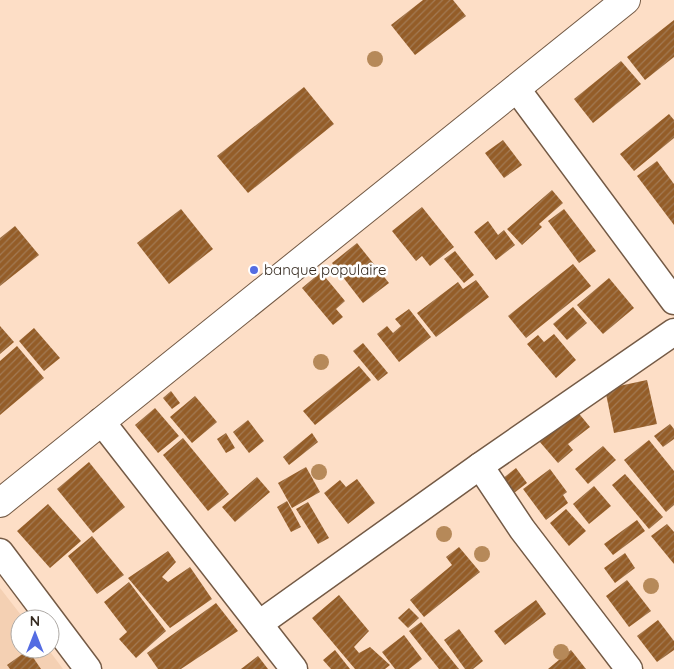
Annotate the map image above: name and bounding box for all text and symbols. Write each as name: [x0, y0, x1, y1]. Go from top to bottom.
place label: banque populaire: [264, 260, 387, 279]
marker: banque populaire: [248, 264, 260, 276]
north arrow: [10, 609, 60, 659]
text: N: [30, 612, 40, 630]

